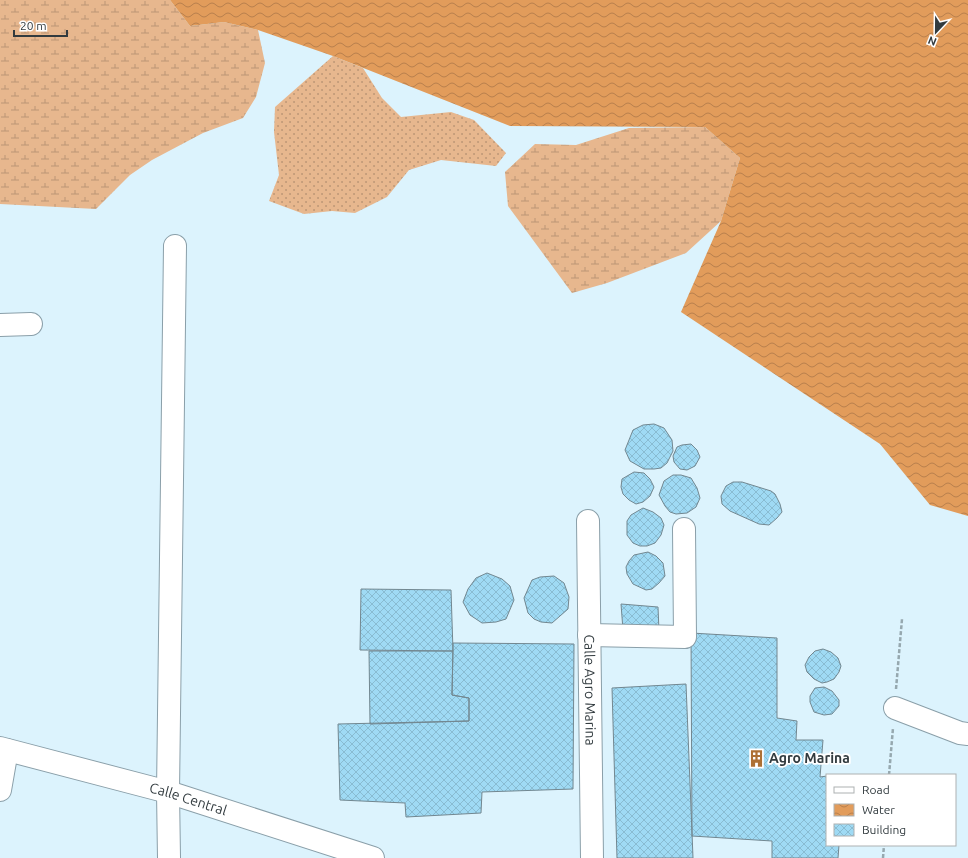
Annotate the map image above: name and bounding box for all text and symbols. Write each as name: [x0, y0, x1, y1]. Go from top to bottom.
scale bar: [14, 12, 67, 38]
north arrow: [916, 12, 956, 52]
text: 20 m: [20, 19, 47, 32]
text: N: [926, 34, 938, 48]
street label: Calle Agro Marina: [581, 634, 599, 746]
building icon: Agro Marina: [746, 748, 766, 768]
place label: Agro Marina: [769, 750, 850, 766]
legend: [826, 774, 956, 846]
street label: Calle Central: [148, 780, 229, 819]
text: Road: [862, 783, 890, 796]
text: Water: [862, 803, 895, 816]
text: Building: [862, 823, 906, 836]

